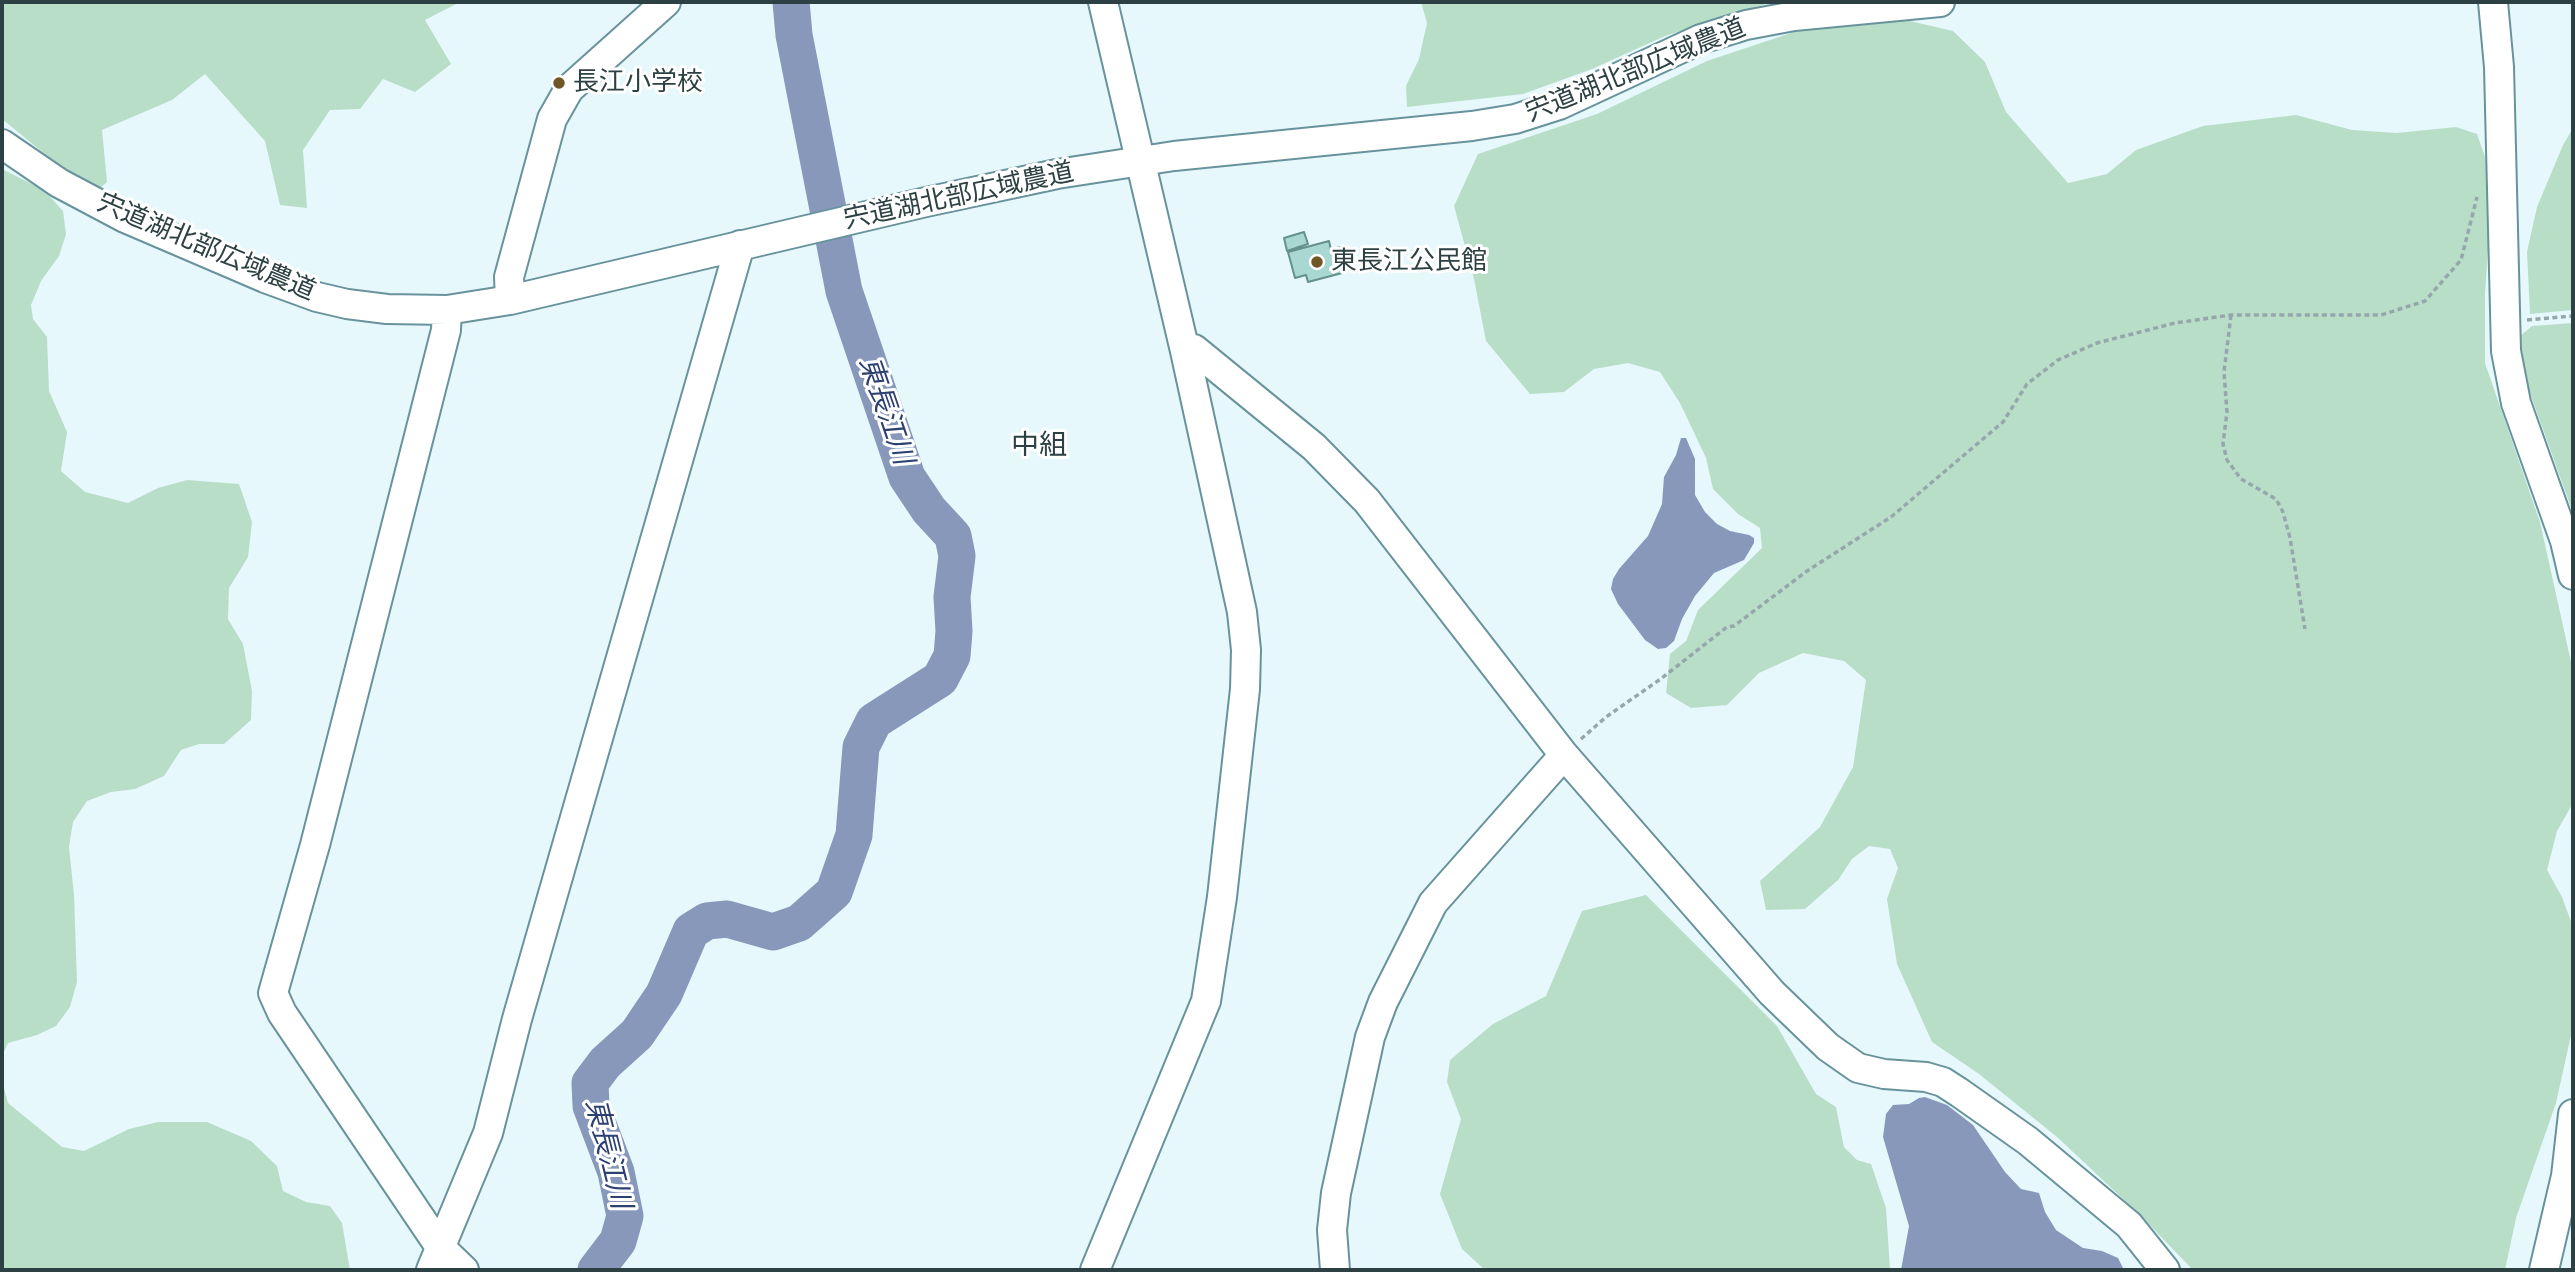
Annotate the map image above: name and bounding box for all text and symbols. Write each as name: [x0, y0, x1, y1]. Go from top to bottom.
street label: 宍道湖北部広域農道: [1522, 13, 1750, 129]
place label: 長江小学校: [573, 67, 703, 99]
marker: 長江小学校: [551, 75, 567, 91]
street label: 宍道湖北部広域農道: [841, 157, 1077, 237]
street label: 宍道湖北部広域農道: [92, 188, 320, 308]
place label: 東長江公民館: [1331, 246, 1487, 278]
marker: 東長江公民館: [1309, 254, 1325, 270]
water label: 東長江川: [851, 353, 919, 469]
district label: 中組: [1011, 430, 1067, 464]
water label: 東長江川: [577, 1096, 637, 1212]

